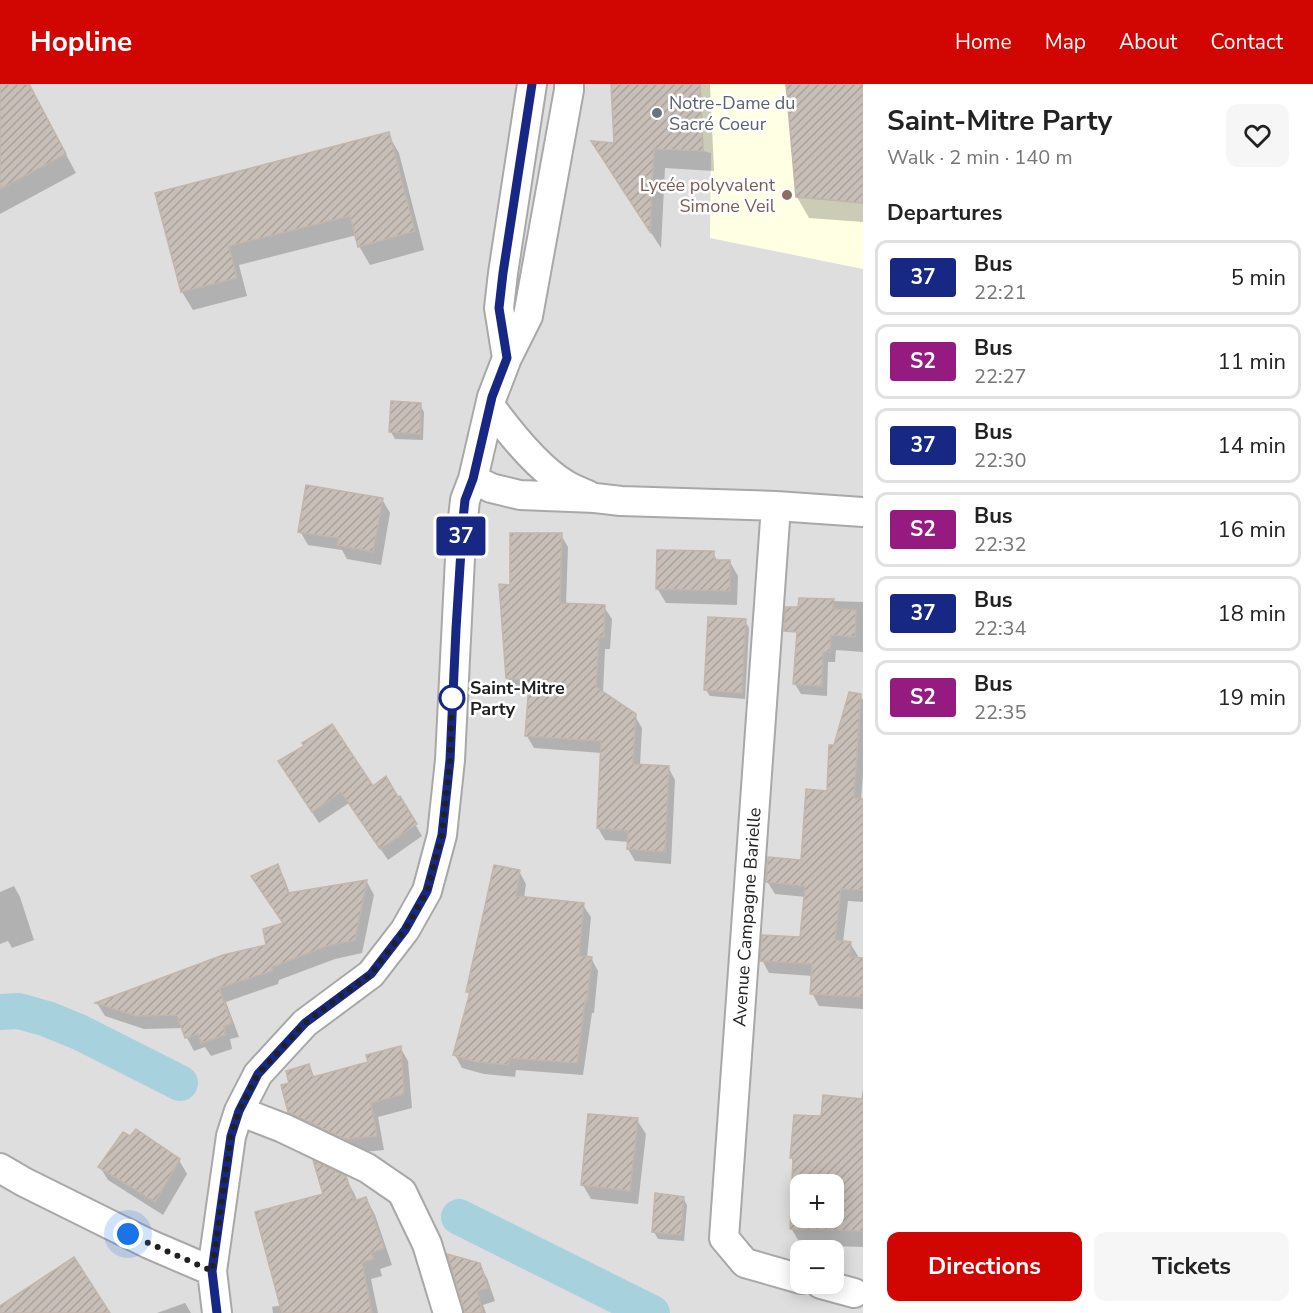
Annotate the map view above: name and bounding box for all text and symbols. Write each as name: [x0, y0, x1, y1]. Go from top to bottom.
text: Hopline: [30, 23, 132, 61]
text: Home: [955, 28, 1012, 56]
text: Map: [1045, 28, 1086, 56]
text: About: [1119, 28, 1177, 56]
text: Contact: [1210, 28, 1283, 56]
place label: Notre-Dame du Sacré Coeur: [669, 91, 795, 136]
text: Saint-Mitre Party: [887, 102, 1112, 140]
button: heart: [1226, 104, 1289, 167]
marker: Notre-Dame du Sacré Coeur: [650, 106, 664, 120]
text: Walk · 2 min · 140 m: [887, 144, 1073, 171]
place label: Lycée polyvalent Simone Veil: [640, 173, 776, 218]
marker: Lycée polyvalent Simone Veil: [780, 188, 794, 202]
text: Departures: [887, 198, 1002, 228]
text: Bus: [974, 249, 1013, 279]
text: 37: [910, 263, 936, 291]
text: 5 min: [1231, 263, 1286, 293]
text: 22:21: [974, 279, 1027, 306]
text: Bus: [974, 333, 1013, 363]
text: S2: [910, 347, 936, 375]
text: 11 min: [1218, 347, 1286, 377]
text: 22:27: [974, 363, 1027, 390]
text: Bus: [974, 417, 1013, 447]
text: 37: [910, 431, 936, 459]
text: 14 min: [1218, 431, 1286, 461]
text: 22:30: [974, 447, 1027, 474]
text: Bus: [974, 501, 1013, 531]
text: S2: [910, 515, 936, 543]
text: 16 min: [1218, 515, 1286, 545]
line badge: 37: [434, 516, 488, 556]
text: 37: [448, 522, 474, 550]
text: 22:32: [974, 531, 1027, 558]
text: Bus: [974, 585, 1013, 615]
text: 37: [910, 599, 936, 627]
text: 18 min: [1218, 599, 1286, 629]
text: 22:34: [974, 615, 1027, 642]
text: Bus: [974, 669, 1013, 699]
place label: Saint-Mitre Party: [470, 676, 565, 721]
text: S2: [910, 683, 936, 711]
text: 19 min: [1218, 683, 1286, 713]
marker: Saint-Mitre Party: [439, 685, 465, 711]
text: 22:35: [974, 699, 1027, 726]
street label: Avenue Campagne Barielle: [727, 807, 767, 1027]
map controls: [790, 1174, 844, 1294]
button: +: [790, 1174, 844, 1228]
your location: [113, 1219, 143, 1249]
button: Directions: [887, 1232, 1082, 1301]
button: Tickets: [1094, 1232, 1289, 1301]
button: −: [790, 1240, 844, 1294]

